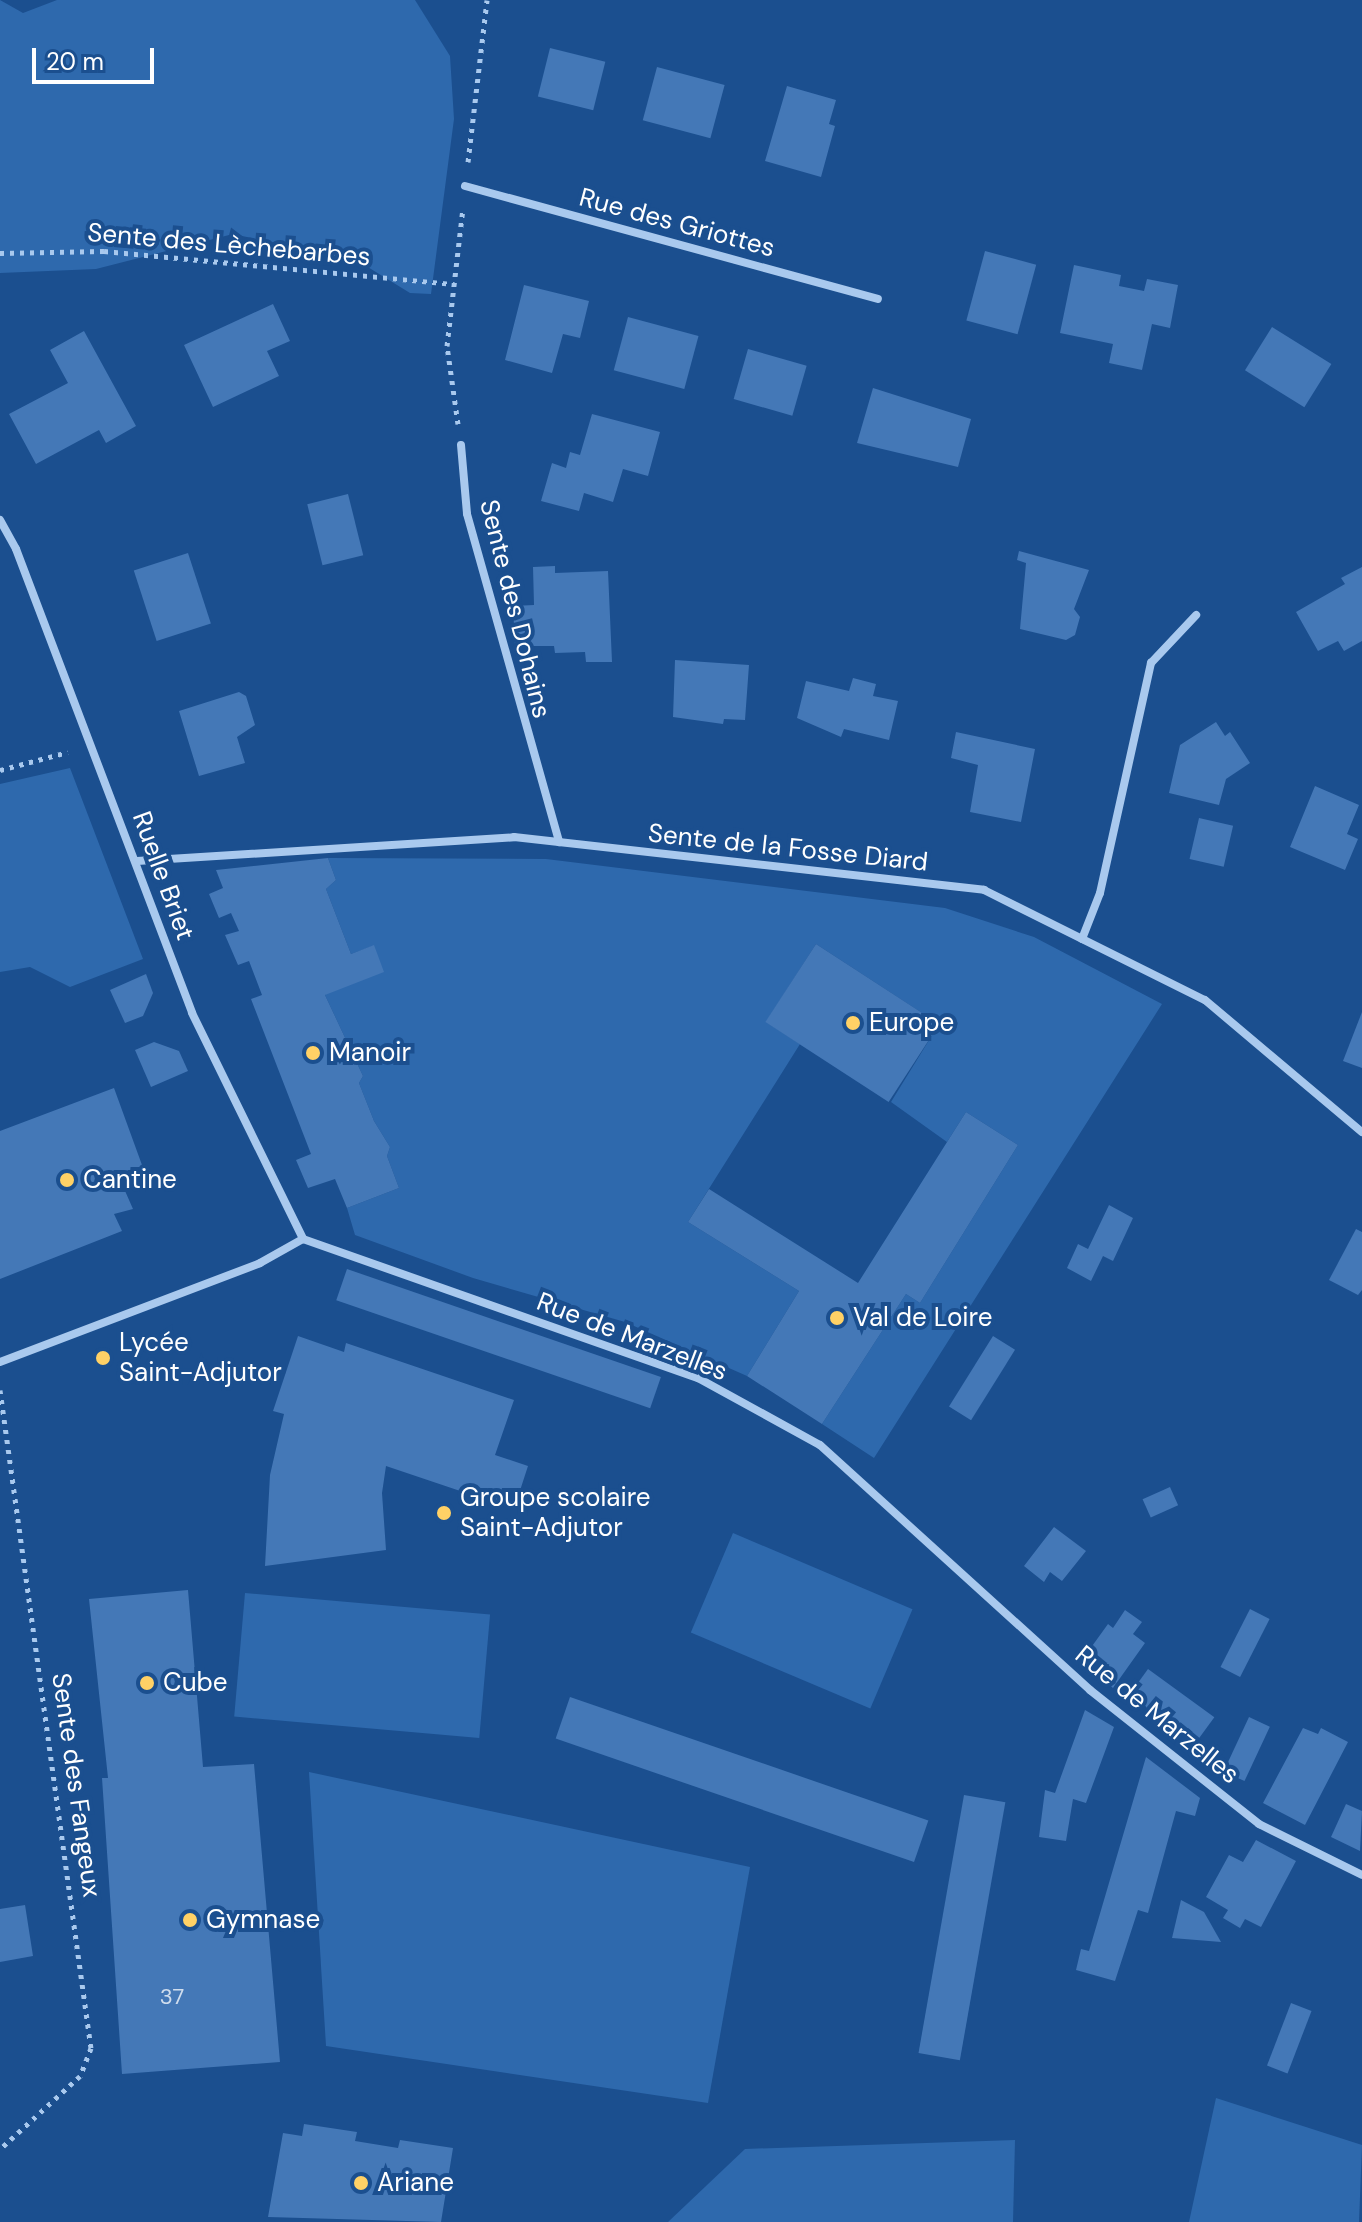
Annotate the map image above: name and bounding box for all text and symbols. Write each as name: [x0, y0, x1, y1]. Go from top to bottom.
scale bar: [36, 32, 158, 82]
text: 20 m: [46, 46, 104, 77]
street label: Rue des Griottes: [576, 182, 778, 264]
street label: Sente des Lèchebarbes: [86, 217, 372, 273]
street label: Sente des Dohains: [473, 497, 557, 721]
street label: Ruelle Briet: [125, 807, 201, 945]
street label: Sente de la Fosse Diard: [646, 818, 930, 878]
place label: Europe: [869, 1007, 954, 1039]
marker: Europe: [844, 1014, 862, 1032]
place label: Manoir: [329, 1037, 411, 1069]
marker: Manoir: [304, 1044, 322, 1062]
place label: Cantine: [83, 1164, 177, 1196]
marker: Cantine: [58, 1171, 76, 1189]
street label: Rue de Marzelles: [532, 1286, 732, 1388]
place label: Val de Loire: [853, 1302, 992, 1334]
marker: Val de Loire: [828, 1309, 846, 1327]
place label: Lycée Saint-Adjutor: [119, 1327, 282, 1388]
marker: Lycée Saint-Adjutor: [94, 1349, 112, 1367]
place label: Groupe scolaire Saint-Adjutor: [460, 1482, 651, 1544]
marker: Groupe scolaire Saint-Adjutor: [435, 1504, 453, 1522]
street label: Rue de Marzelles: [1069, 1639, 1245, 1791]
place label: Cube: [163, 1667, 228, 1699]
street label: Sente des Fangeux: [45, 1671, 107, 1899]
marker: Cube: [138, 1674, 156, 1692]
place label: Gymnase: [206, 1904, 320, 1936]
marker: Gymnase: [181, 1911, 199, 1929]
house number: 37: [160, 1984, 184, 2010]
place label: Ariane: [377, 2167, 454, 2199]
marker: Ariane: [352, 2174, 370, 2192]

